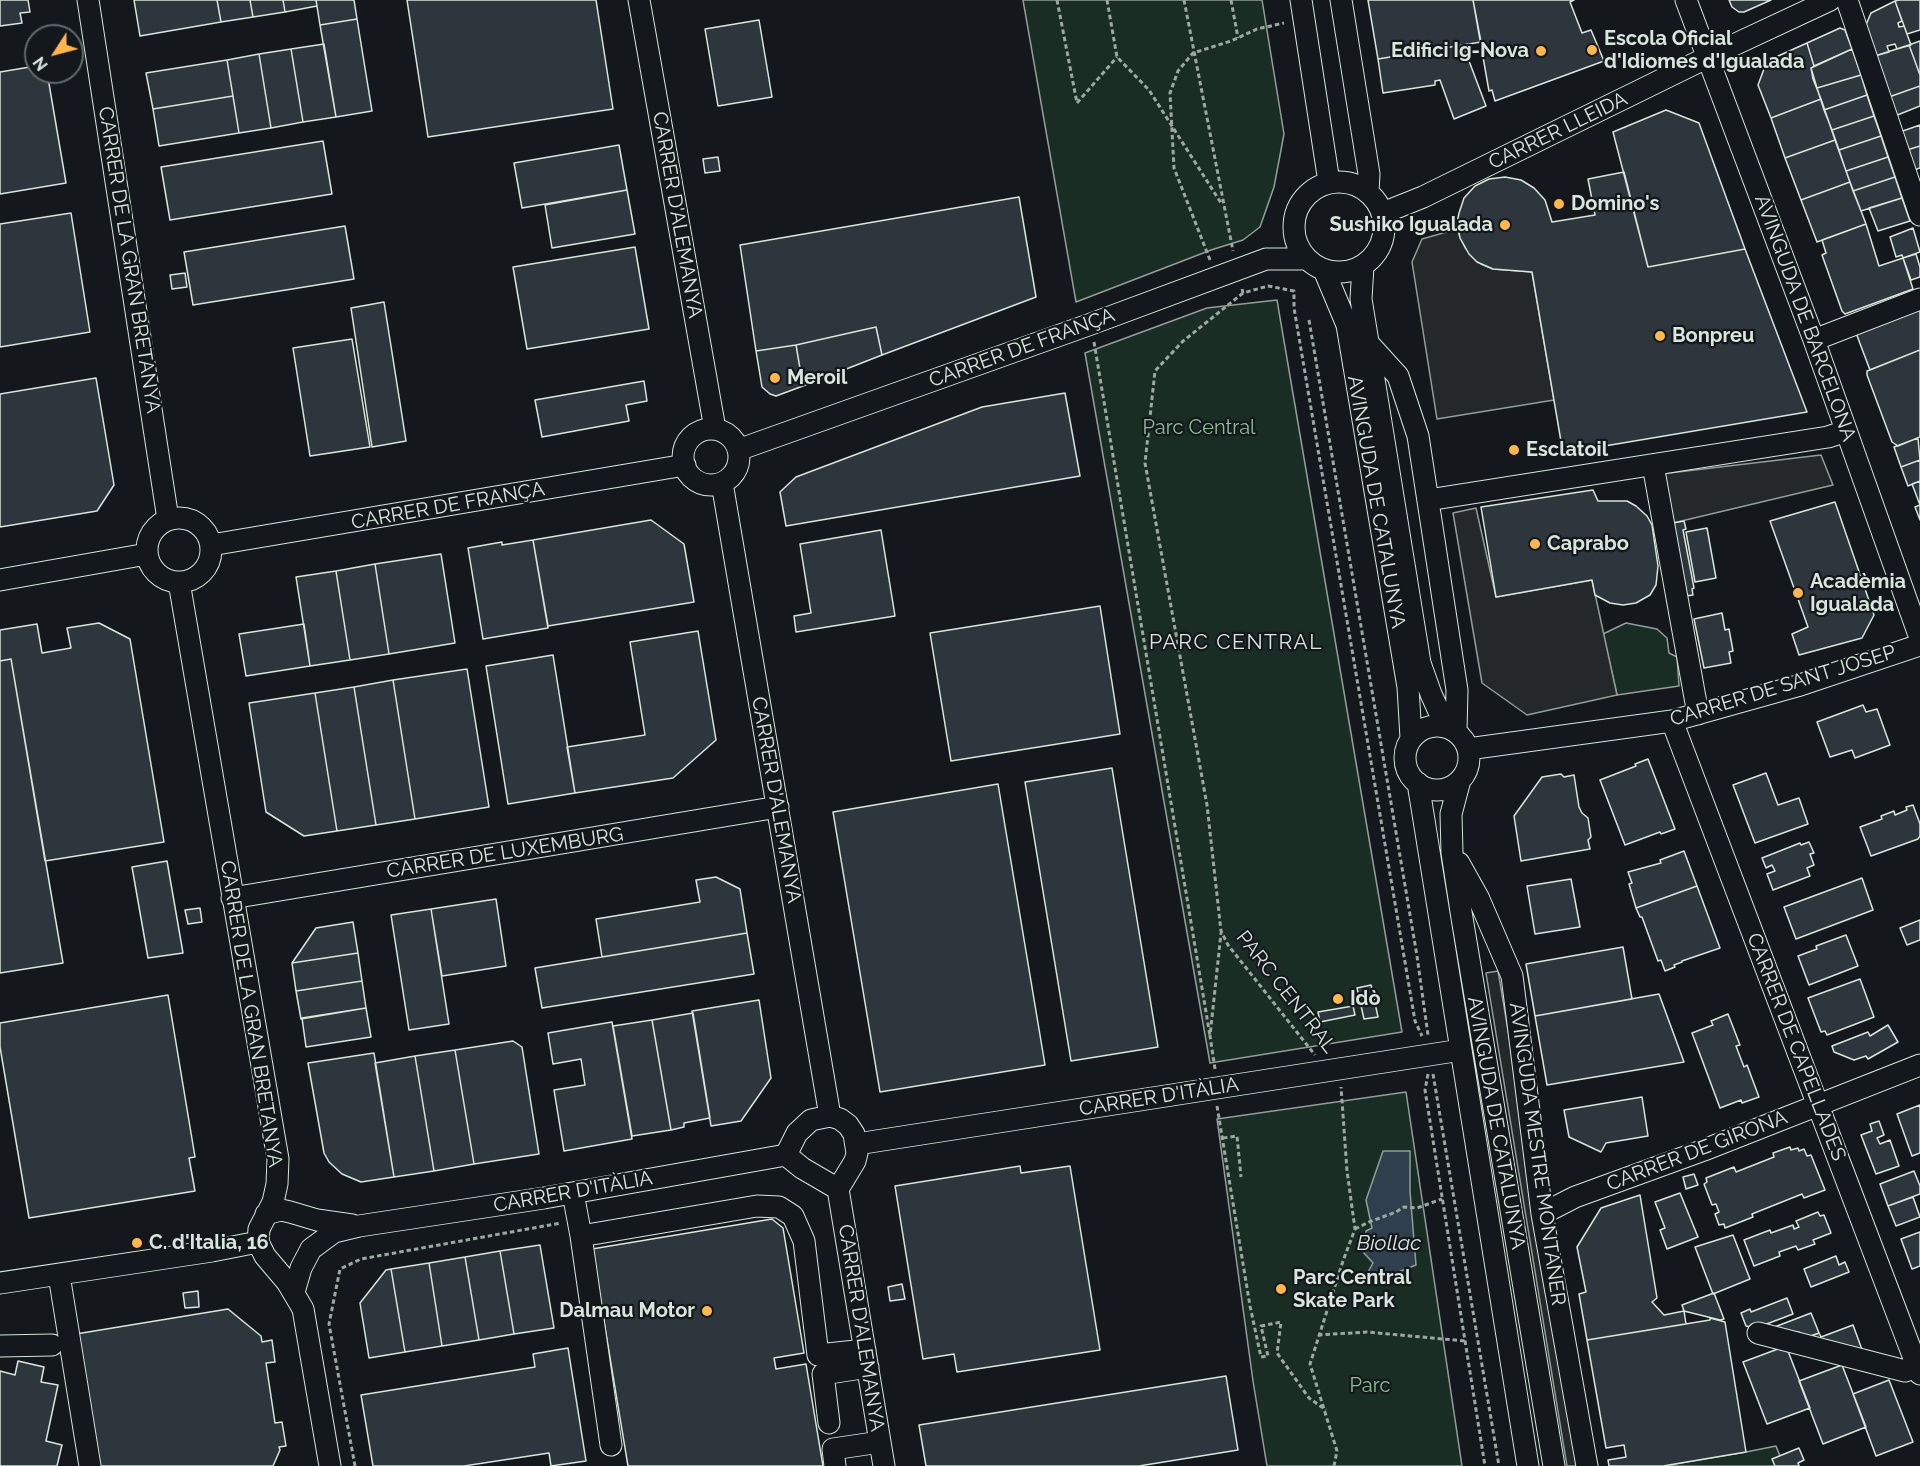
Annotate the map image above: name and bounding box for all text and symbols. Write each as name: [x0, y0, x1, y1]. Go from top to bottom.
north arrow: [24, 24, 84, 84]
place label: Escola Oficial d'Idiomes d'Igualada: [1604, 27, 1804, 74]
place label: Edifici Ig-Nova: [1391, 39, 1529, 63]
marker: Escola Oficial d'Idiomes d'Igualada: [1585, 43, 1599, 57]
marker: Edifici Ig-Nova: [1534, 44, 1548, 58]
text: N: [29, 53, 52, 74]
street label: CARRER LLEIDA: [1485, 87, 1631, 175]
street label: CARRER DE LA GRAN BRETANYA: [93, 105, 165, 415]
street label: CARRER D'ALEMANYA: [647, 110, 707, 320]
place label: Domino's: [1571, 192, 1659, 216]
street label: AVINGUDA DE BARCELONA: [1749, 192, 1861, 444]
marker: Domino's: [1552, 197, 1566, 211]
place label: Sushiko Igualada: [1330, 213, 1493, 237]
marker: Sushiko Igualada: [1498, 218, 1512, 232]
street label: CARRER DE FRANÇA: [926, 303, 1118, 393]
place label: Bonpreu: [1672, 324, 1754, 348]
marker: Bonpreu: [1653, 329, 1667, 343]
place label: Meroil: [787, 366, 847, 390]
marker: Meroil: [768, 371, 782, 385]
street label: AVINGUDA DE CATALUNYA: [1342, 374, 1410, 630]
park label: Parc Central: [1142, 416, 1256, 440]
place label: Esclatoil: [1526, 438, 1608, 462]
marker: Esclatoil: [1507, 443, 1521, 457]
street label: CARRER DE FRANÇA: [349, 477, 547, 535]
place label: Caprabo: [1547, 532, 1629, 556]
marker: Caprabo: [1528, 537, 1542, 551]
place label: Acadèmia Igualada: [1810, 570, 1906, 617]
marker: Acadèmia Igualada: [1791, 586, 1805, 600]
district label: PARC CENTRAL: [1149, 630, 1323, 656]
street label: CARRER DE SANT JOSEP: [1667, 640, 1899, 732]
street label: CARRER D'ALEMANYA: [746, 695, 806, 905]
street label: CARRER DE LUXEMBURG: [385, 822, 625, 884]
street label: CARRER DE LA GRAN BRETANYA: [215, 859, 287, 1169]
street label: PARC CENTRAL: [1231, 926, 1341, 1058]
street label: CARRER DE CAPELLADES: [1741, 930, 1851, 1164]
place label: Idò: [1350, 987, 1381, 1011]
marker: Idò: [1331, 992, 1345, 1006]
street label: AVINGUDA DE CATALUNYA: [1462, 995, 1530, 1251]
street label: AVINGUDA MESTRE MONTANER: [1504, 1001, 1570, 1307]
street label: CARRER D'ITÀLIA: [1078, 1073, 1240, 1121]
street label: CARRER DE GIRONA: [1603, 1106, 1791, 1196]
street label: CARRER D'ITÀLIA: [492, 1166, 654, 1218]
street label: CARRER D'ALEMANYA: [833, 1223, 889, 1433]
place label: C. d'Italia, 16: [149, 1231, 269, 1255]
water label: Biollac: [1357, 1231, 1421, 1257]
marker: C. d'Italia, 16: [130, 1236, 144, 1250]
place label: Parc Central Skate Park: [1293, 1266, 1411, 1313]
marker: Parc Central Skate Park: [1274, 1282, 1288, 1296]
place label: Dalmau Motor: [559, 1299, 695, 1323]
marker: Dalmau Motor: [700, 1304, 714, 1318]
park label: Parc: [1350, 1374, 1390, 1398]

